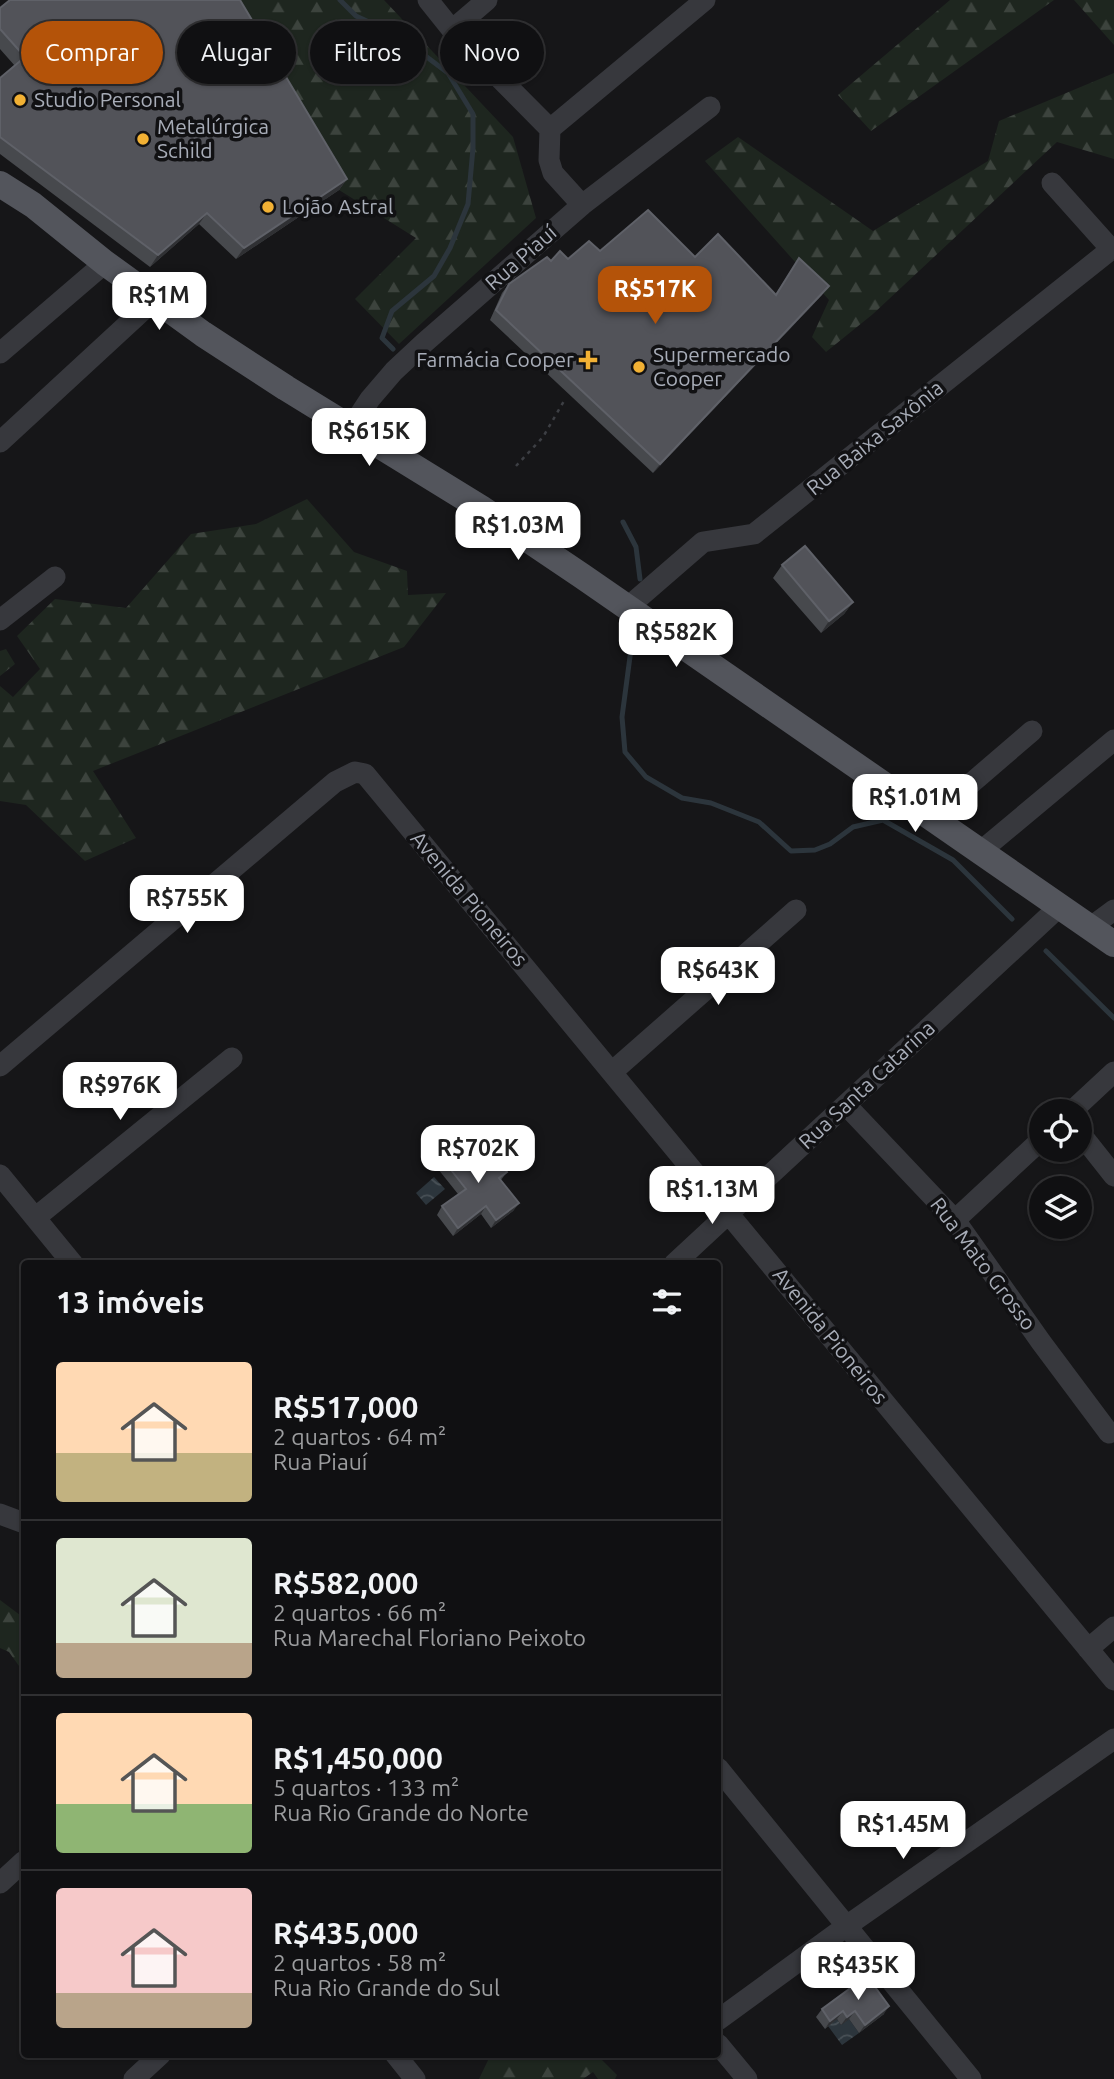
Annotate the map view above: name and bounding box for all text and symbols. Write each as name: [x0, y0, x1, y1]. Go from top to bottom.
chip: Comprar: [21, 21, 163, 84]
chip: Alugar: [177, 21, 296, 84]
chip: Filtros: [310, 21, 426, 84]
chip: Novo: [440, 21, 544, 84]
place label: Studio Personal: [34, 87, 181, 111]
marker: Studio Personal: [12, 92, 28, 108]
place label: Metalúrgica Schild: [157, 114, 269, 162]
marker: Metalúrgica Schild: [135, 131, 151, 147]
place label: Lojão Astral: [282, 194, 394, 218]
marker: Lojão Astral: [260, 199, 276, 215]
street label: Rua Piauí: [480, 219, 561, 295]
pin: R$517K: [598, 266, 712, 326]
pin: R$1M: [118, 272, 200, 332]
text: R$517K: [614, 276, 696, 301]
text: R$1M: [128, 282, 190, 307]
place label: Supermercado Cooper: [653, 342, 791, 390]
place label: Farmácia Cooper: [416, 347, 574, 371]
marker: Farmácia Cooper: [580, 352, 596, 368]
marker: Supermercado Cooper: [631, 359, 647, 375]
street label: Rua Baixa Saxônia: [801, 375, 947, 500]
pin: R$615K: [312, 408, 426, 468]
text: R$615K: [328, 418, 410, 443]
pin: R$1.03M: [453, 503, 583, 562]
text: R$1.03M: [471, 512, 565, 537]
pin: R$582K: [619, 610, 733, 669]
text: R$582K: [635, 619, 717, 644]
pin: R$1.01M: [850, 774, 980, 834]
text: R$1.01M: [868, 784, 962, 809]
street label: Avenida Pioneiros: [407, 826, 533, 970]
pin: R$755K: [130, 876, 244, 935]
text: R$755K: [146, 885, 228, 910]
pin: R$643K: [661, 948, 775, 1007]
text: R$643K: [677, 957, 759, 982]
street label: Rua Santa Catarina: [793, 1015, 939, 1153]
pin: R$976K: [63, 1062, 177, 1122]
text: R$976K: [79, 1072, 161, 1097]
map controls: [1029, 1099, 1092, 1239]
button: locate: [1029, 1099, 1092, 1162]
pin: R$702K: [421, 1126, 535, 1185]
text: R$702K: [437, 1135, 519, 1160]
pin: R$1.13M: [647, 1166, 777, 1226]
text: R$1.13M: [665, 1176, 759, 1201]
button: layers: [1029, 1176, 1092, 1239]
street label: Rua Mato Grosso: [926, 1192, 1041, 1334]
street label: Avenida Pioneiros: [769, 1262, 893, 1408]
icon: filters: [648, 1283, 686, 1321]
text: 13 imóveis: [56, 1285, 204, 1319]
icon: home: [112, 1390, 196, 1474]
text: R$517,000: [273, 1390, 419, 1424]
text: 2 quartos · 64 m²: [273, 1424, 446, 1449]
text: Rua Piauí: [273, 1449, 367, 1474]
icon: home: [112, 1566, 196, 1650]
text: R$582,000: [273, 1566, 419, 1600]
text: 2 quartos · 66 m²: [273, 1600, 446, 1625]
text: Rua Marechal Floriano Peixoto: [273, 1625, 586, 1650]
icon: home: [112, 1741, 196, 1825]
text: R$1,450,000: [273, 1741, 443, 1775]
text: 5 quartos · 133 m²: [273, 1775, 459, 1800]
text: Rua Rio Grande do Norte: [273, 1800, 529, 1825]
pin: R$1.45M: [838, 1801, 968, 1861]
text: R$1.45M: [856, 1811, 950, 1836]
icon: home: [112, 1916, 196, 2000]
text: R$435,000: [273, 1916, 419, 1950]
pin: R$435K: [801, 1942, 915, 2002]
text: 2 quartos · 58 m²: [273, 1950, 446, 1975]
text: R$435K: [817, 1952, 899, 1977]
text: Rua Rio Grande do Sul: [273, 1975, 500, 2000]

